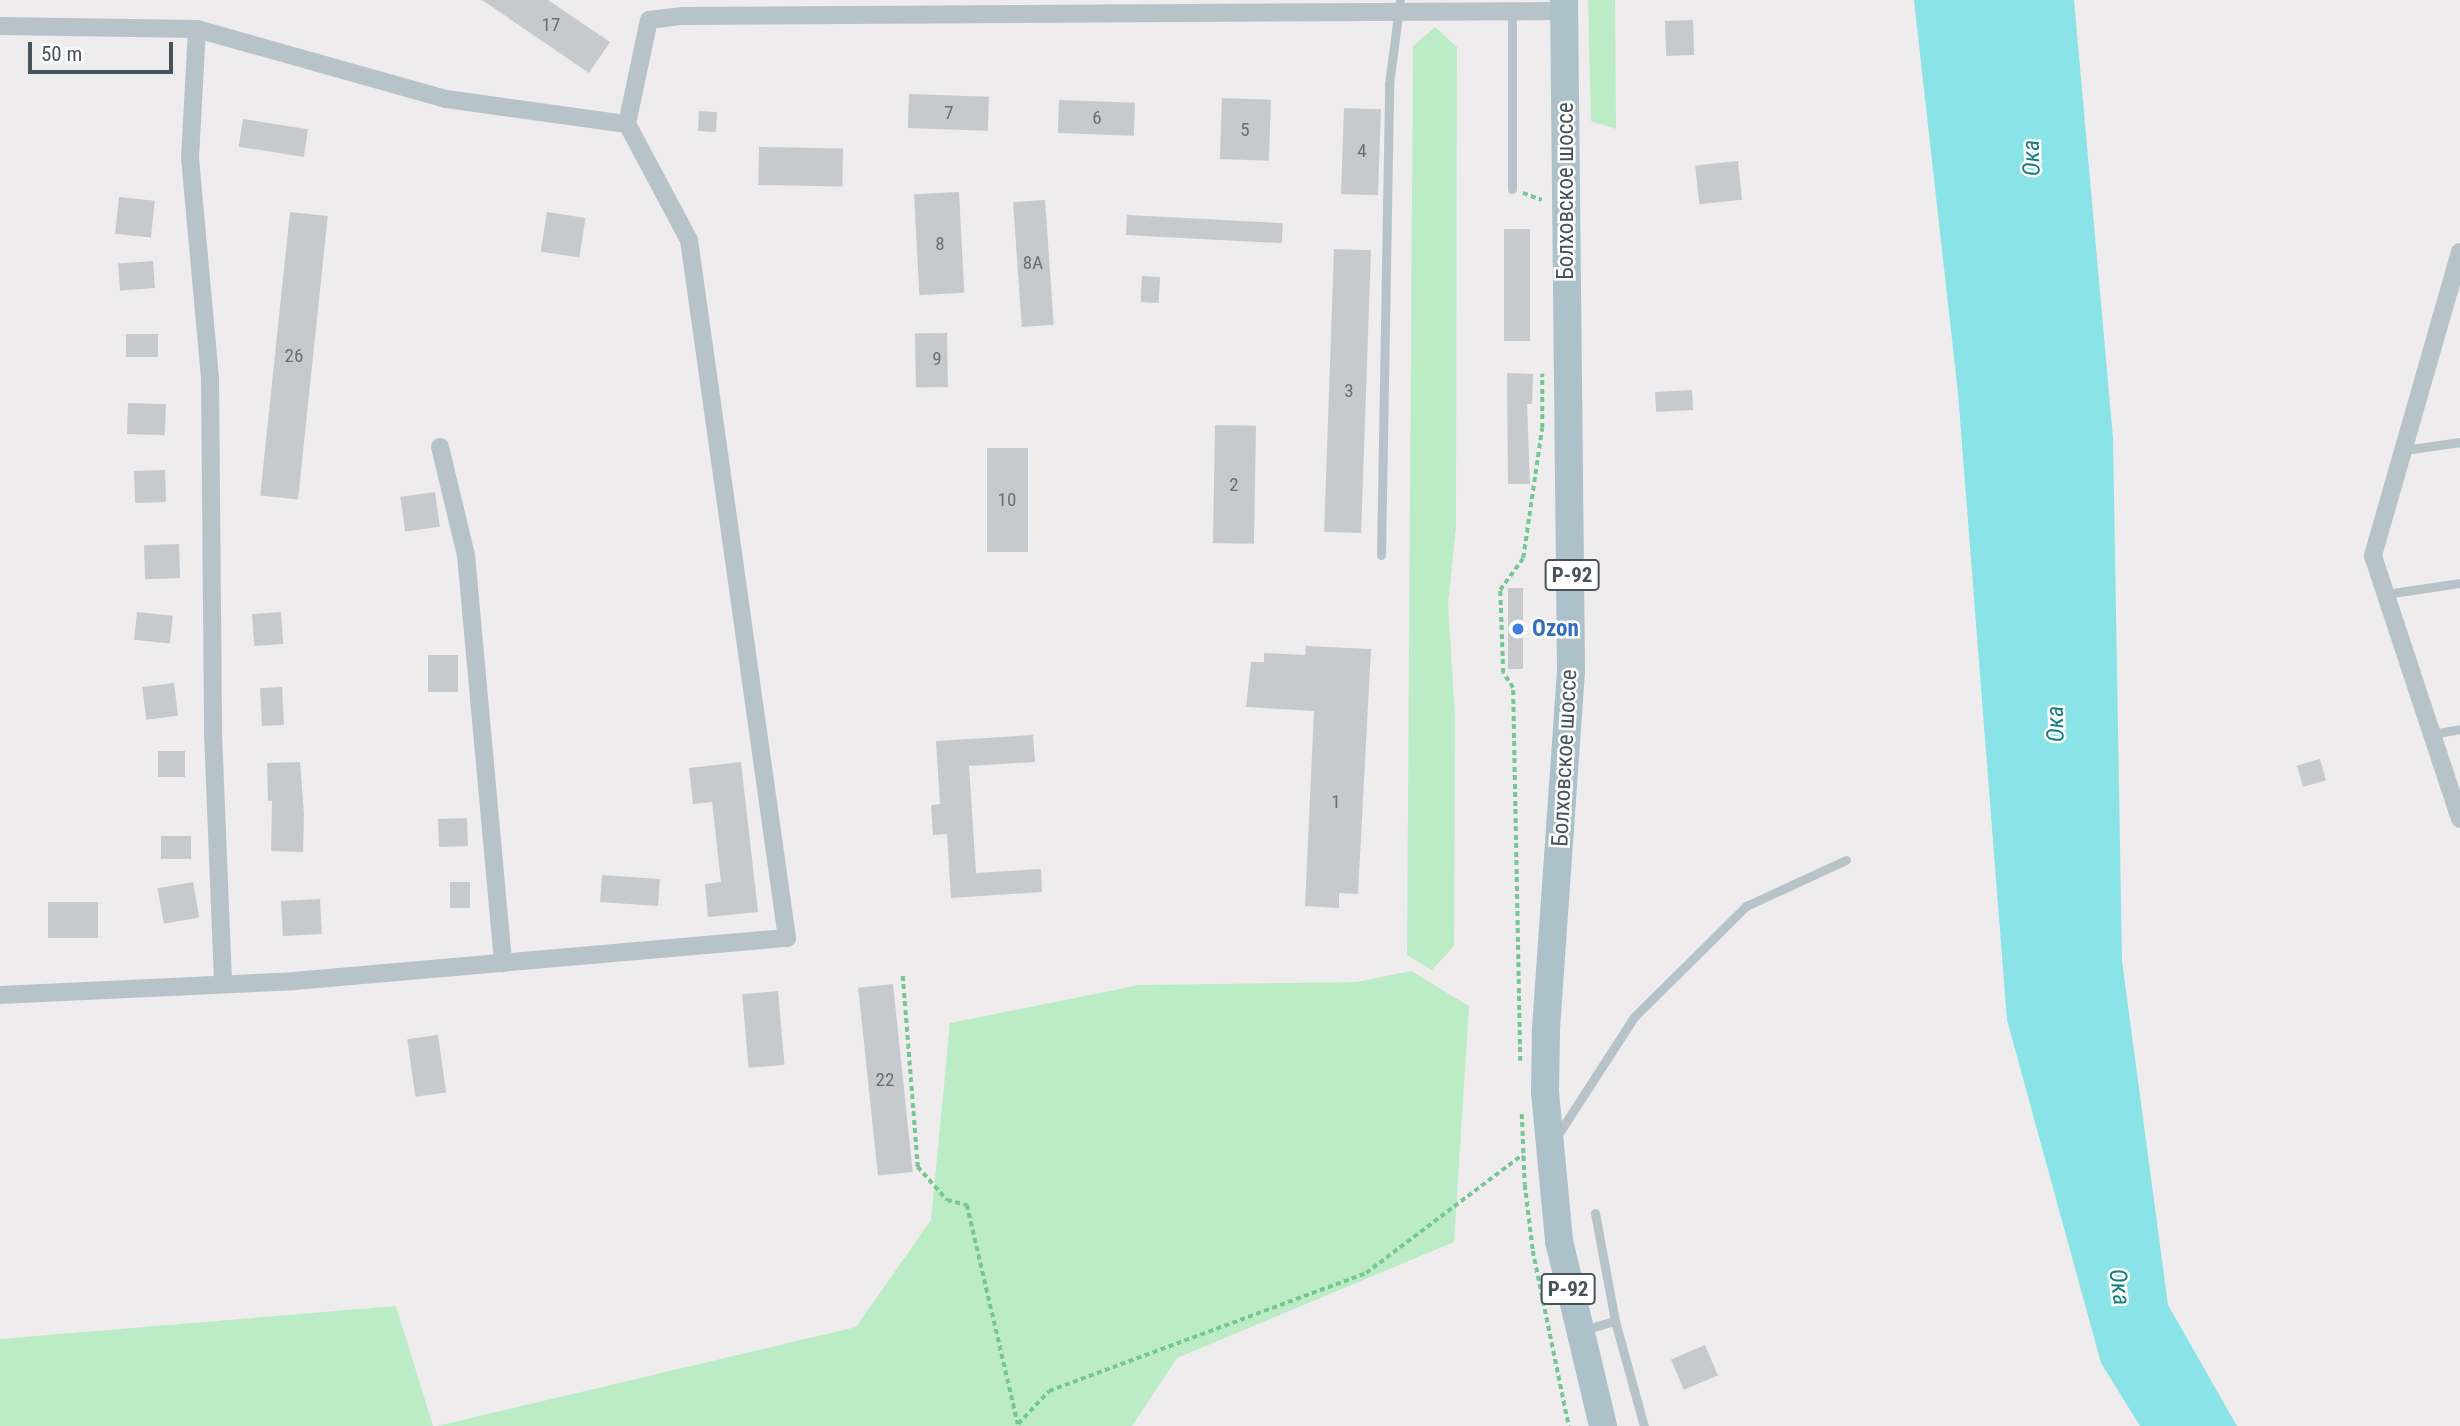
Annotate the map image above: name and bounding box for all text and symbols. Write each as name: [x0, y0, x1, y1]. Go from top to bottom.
house number: 17: [542, 14, 560, 36]
scale bar: [32, 28, 177, 72]
text: 50 m: [41, 42, 82, 66]
house number: 7: [944, 102, 954, 124]
street label: Болховское шоссе: [1552, 102, 1580, 280]
house number: 6: [1092, 107, 1102, 129]
house number: 5: [1240, 119, 1250, 141]
water label: Ока: [2017, 139, 2047, 177]
house number: 4: [1357, 140, 1367, 162]
house number: 8: [935, 233, 945, 255]
house number: 8А: [1023, 252, 1043, 274]
house number: 26: [285, 345, 303, 367]
house number: 9: [932, 348, 942, 370]
house number: 3: [1344, 380, 1354, 402]
house number: 2: [1229, 474, 1239, 496]
house number: 10: [998, 489, 1016, 511]
road number: Р-92: [1544, 558, 1600, 592]
place label: Ozon: [1532, 615, 1579, 643]
marker: Ozon: [1510, 621, 1526, 637]
street label: Болховское шоссе: [1547, 669, 1583, 847]
water label: Ока: [2041, 705, 2071, 743]
house number: 1: [1331, 791, 1341, 813]
house number: 22: [876, 1069, 894, 1091]
water label: Ока: [2102, 1267, 2136, 1307]
road number: Р-92: [1540, 1272, 1596, 1306]

